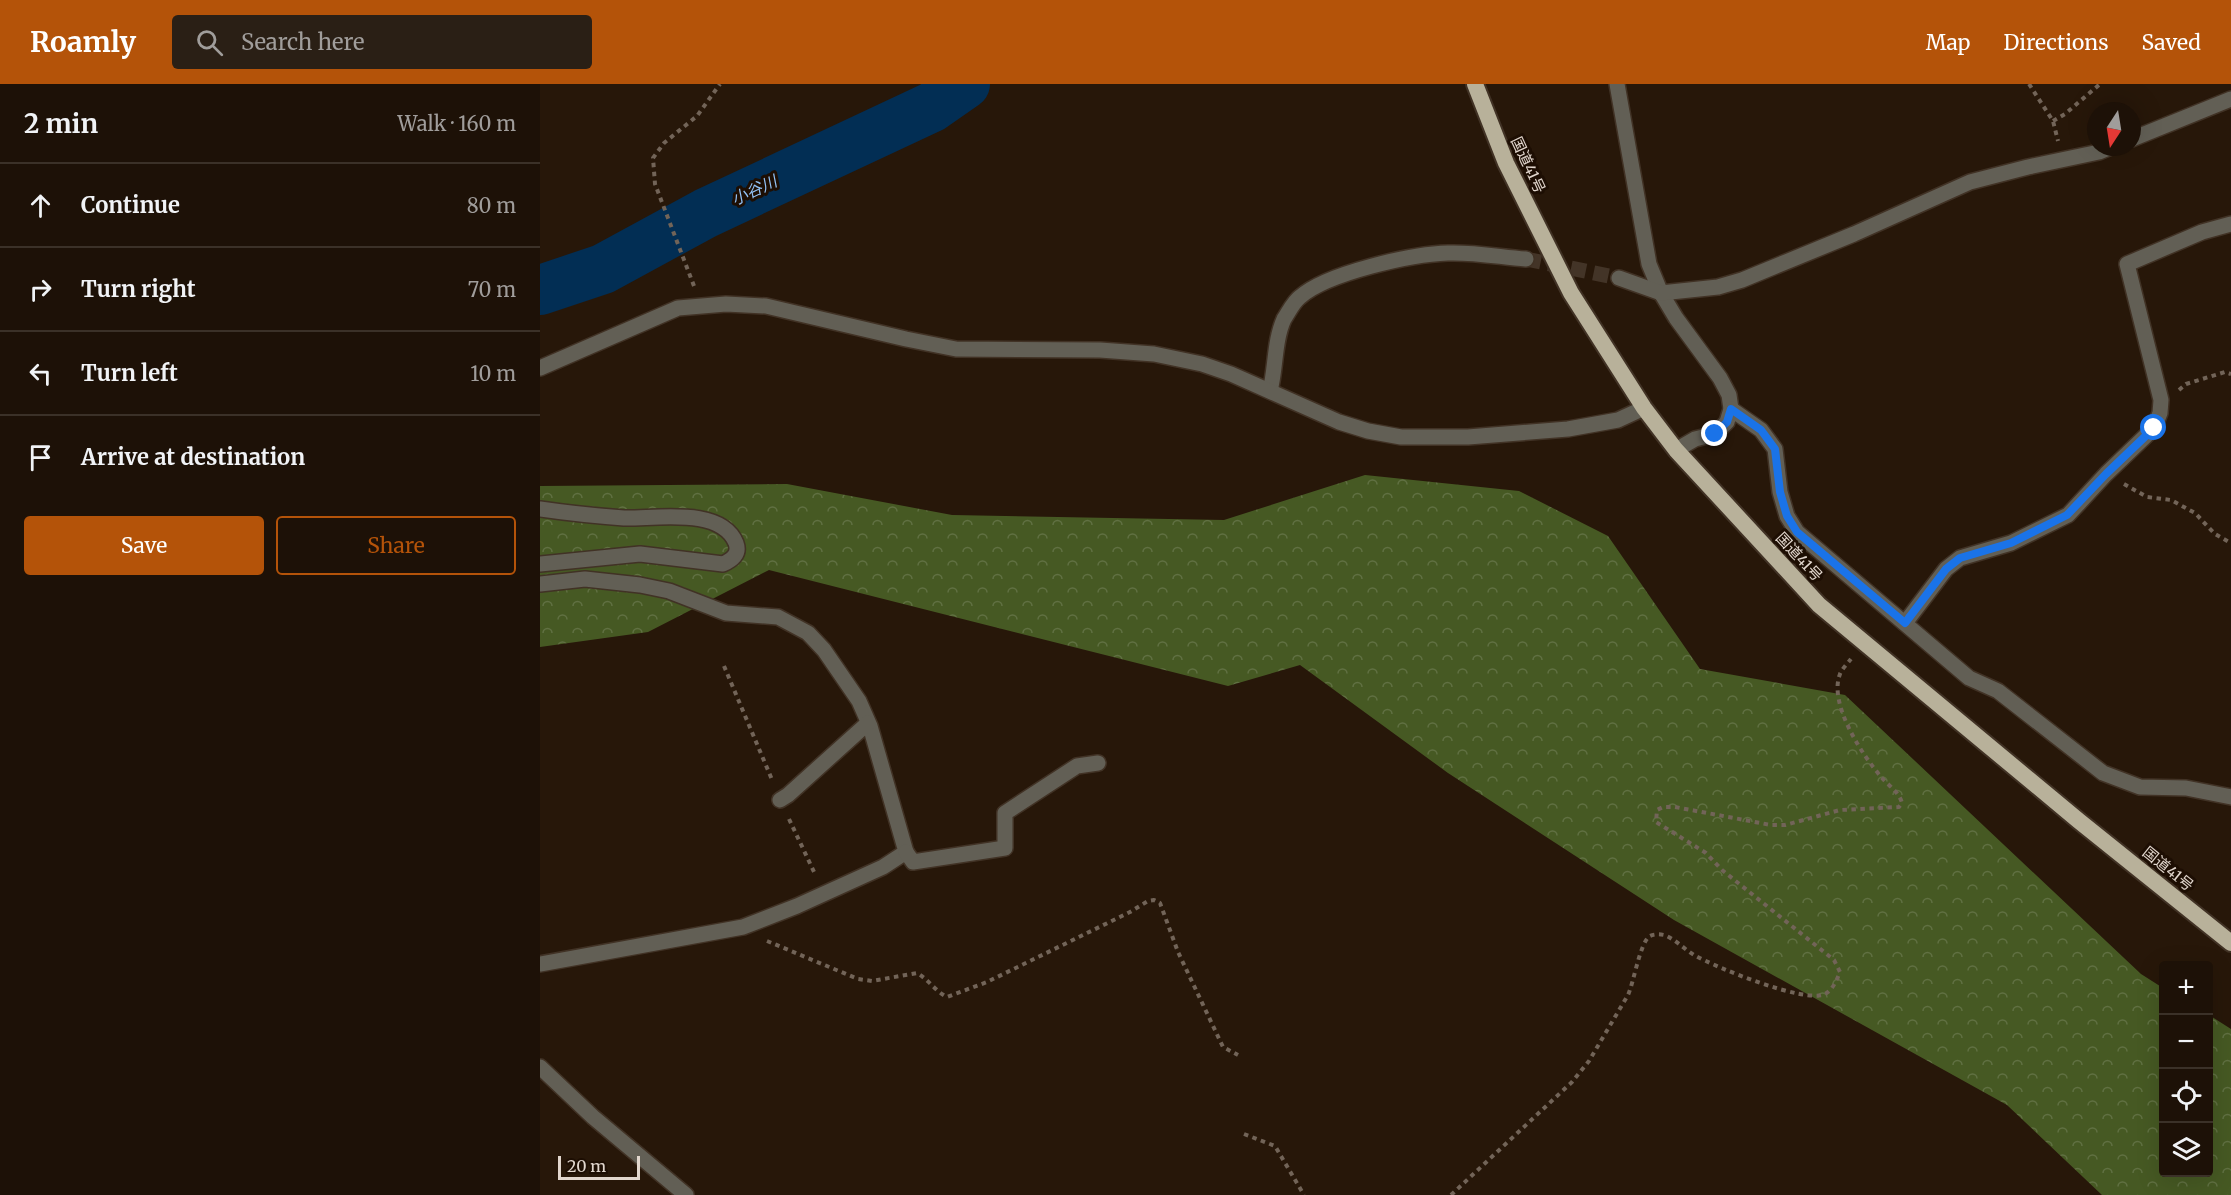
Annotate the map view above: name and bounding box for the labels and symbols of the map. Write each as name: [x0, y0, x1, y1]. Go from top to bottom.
north arrow: [2087, 102, 2141, 156]
street label: 国道41号: [1507, 134, 1550, 196]
water label: 小谷川: [728, 170, 782, 209]
route start: [2140, 414, 2166, 440]
route end: [1701, 420, 1727, 446]
street label: 国道41号: [1772, 528, 1827, 585]
street label: 国道41号: [2139, 842, 2198, 895]
scale bar: [558, 1153, 640, 1180]

